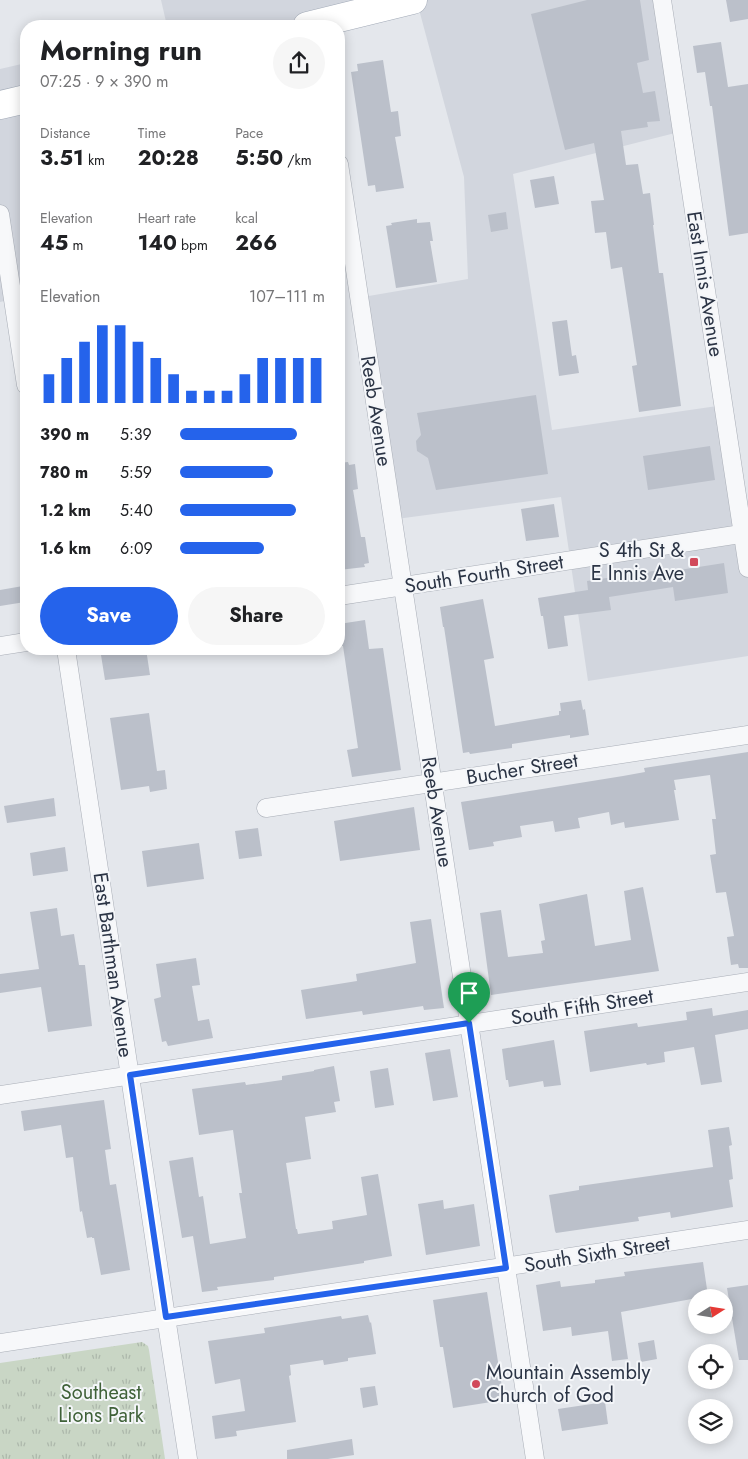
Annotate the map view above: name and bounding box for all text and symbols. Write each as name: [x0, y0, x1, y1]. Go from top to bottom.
text: Morning run: [40, 30, 202, 71]
button: share: [273, 37, 325, 89]
text: 07:25 · 9 × 390 m: [40, 70, 169, 93]
text: Distance: [40, 123, 90, 143]
text: Time: [138, 123, 166, 143]
text: Pace: [235, 123, 263, 143]
text: 3.51: [40, 143, 84, 173]
text: 20:28: [138, 143, 199, 173]
text: 5:50: [235, 143, 283, 173]
text: km: [84, 150, 105, 170]
text: /km: [283, 150, 312, 170]
text: Elevation: [40, 208, 93, 228]
text: Heart rate: [138, 208, 196, 228]
text: kcal: [235, 208, 258, 228]
street label: East Innis Avenue: [679, 209, 731, 359]
text: 45: [40, 228, 68, 258]
text: 140: [138, 228, 177, 258]
text: 266: [235, 228, 277, 258]
text: m: [68, 235, 83, 255]
text: bpm: [177, 235, 208, 255]
text: Elevation: [40, 285, 100, 308]
text: 107–111 m: [249, 285, 325, 308]
street label: Reeb Avenue: [353, 354, 399, 468]
text: 390 m: [40, 423, 89, 446]
text: 5:39: [120, 423, 152, 446]
text: 780 m: [40, 461, 88, 484]
text: 5:59: [120, 461, 152, 484]
text: 1.2 km: [40, 499, 91, 522]
text: 5:40: [120, 499, 153, 522]
place label: S 4th St & E Innis Ave: [591, 536, 684, 588]
text: 1.6 km: [40, 537, 91, 560]
text: 6:09: [120, 537, 153, 560]
street label: South Fourth Street: [403, 547, 566, 601]
marker: S 4th St & E Innis Ave: [688, 556, 700, 568]
button: Save: [40, 587, 178, 645]
button: Share: [188, 587, 325, 645]
street label: Bucher Street: [464, 746, 580, 792]
street label: Reeb Avenue: [414, 755, 460, 869]
street label: East Barthman Avenue: [86, 871, 140, 1059]
pin: [448, 972, 490, 1023]
icon: arrive: [455, 979, 483, 1007]
street label: South Fifth Street: [509, 981, 655, 1033]
street label: South Sixth Street: [522, 1228, 672, 1280]
north arrow: [688, 1289, 732, 1334]
map controls: [688, 1289, 733, 1444]
button: locate: [688, 1344, 733, 1389]
place label: Mountain Assembly Church of God: [486, 1358, 650, 1410]
park label: Southeast Lions Park: [58, 1378, 144, 1430]
marker: Mountain Assembly Church of God: [470, 1378, 482, 1390]
button: layers: [688, 1399, 733, 1444]

